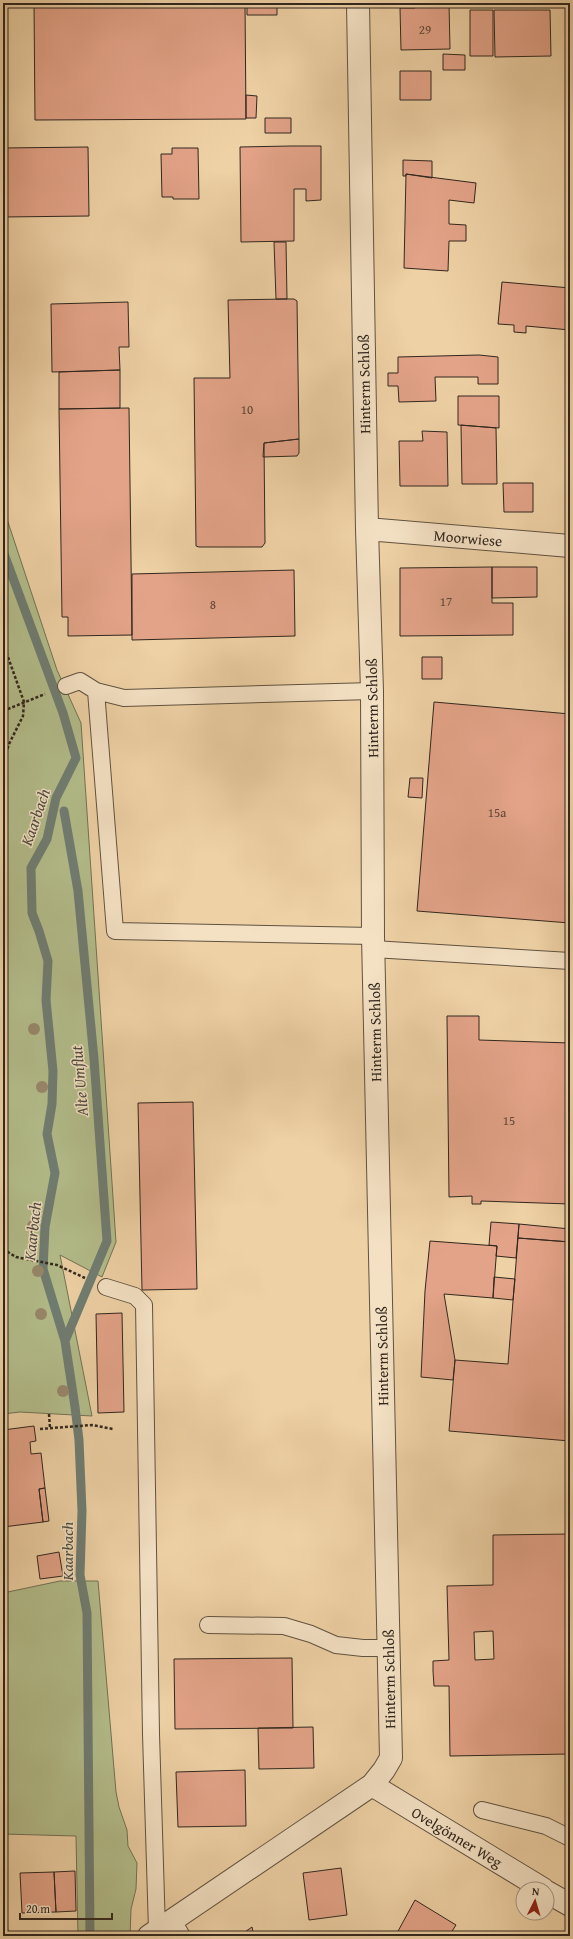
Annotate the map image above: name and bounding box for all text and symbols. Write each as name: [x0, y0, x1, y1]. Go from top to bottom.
house number: 29: [419, 20, 431, 39]
street label: Hinterm Schloß: [353, 334, 375, 434]
house number: 10: [241, 400, 253, 419]
street label: Moorwiese: [433, 525, 503, 551]
house number: 17: [440, 592, 452, 611]
house number: 8: [210, 595, 216, 614]
street label: Hinterm Schloß: [361, 658, 383, 758]
water label: Kaarbach: [14, 785, 56, 850]
house number: 15a: [488, 803, 507, 822]
street label: Hinterm Schloß: [364, 982, 386, 1082]
water label: Alte Umflut: [64, 1044, 94, 1118]
house number: 15: [503, 1111, 515, 1130]
water label: Kaarbach: [17, 1200, 47, 1263]
street label: Hinterm Schloß: [371, 1306, 393, 1406]
water label: Kaarbach: [55, 1522, 79, 1581]
street label: Hinterm Schloß: [378, 1629, 400, 1729]
street label: Ovelgönner Weg: [408, 1802, 507, 1873]
north arrow: [515, 1881, 555, 1921]
text: N: [532, 1883, 541, 1899]
scale bar: [20, 1895, 112, 1921]
text: 20 m: [26, 1900, 50, 1917]

